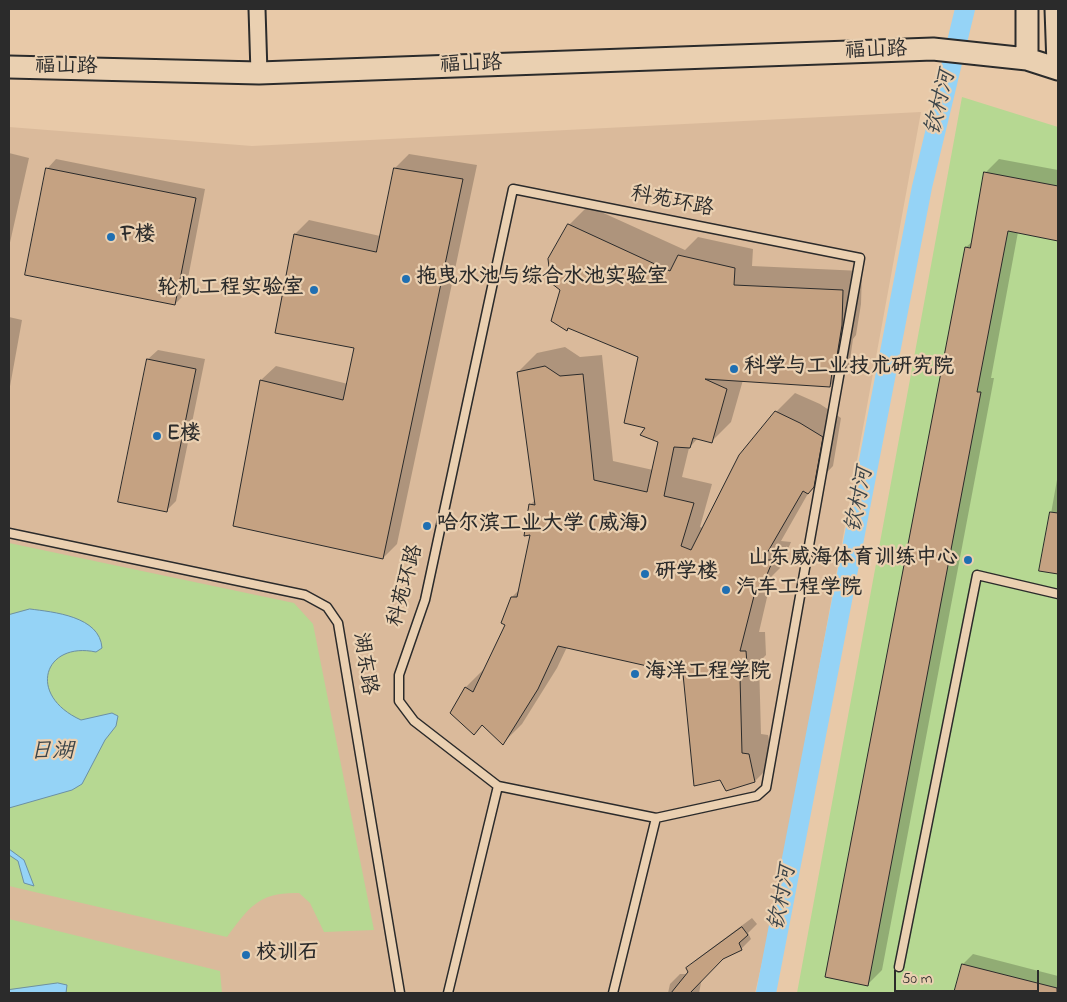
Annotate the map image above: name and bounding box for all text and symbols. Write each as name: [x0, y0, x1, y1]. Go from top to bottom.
street label: 福山路: [844, 38, 908, 66]
street label: 福山路: [439, 52, 503, 80]
street label: 福山路: [34, 55, 98, 81]
water label: 钦村河: [921, 68, 963, 138]
street label: 科苑环路: [628, 183, 716, 223]
place label: F楼: [121, 224, 156, 250]
marker: F楼: [105, 231, 117, 243]
place label: 拖曳水池与综合水池实验室: [416, 266, 668, 292]
marker: 拖曳水池与综合水池实验室: [400, 273, 412, 285]
place label: 轮机工程实验室: [157, 277, 304, 303]
marker: 轮机工程实验室: [308, 284, 320, 296]
place label: 科学与工业技术研究院: [744, 356, 954, 382]
marker: 科学与工业技术研究院: [728, 363, 740, 375]
place label: E楼: [167, 423, 201, 449]
marker: E楼: [151, 430, 163, 442]
water label: 钦村河: [842, 465, 880, 535]
place label: 哈尔滨工业大学 (威海): [437, 513, 646, 539]
marker: 哈尔滨工业大学 (威海): [421, 520, 433, 532]
street label: 科苑环路: [384, 542, 430, 630]
place label: 山东威海体育训练中心: [748, 547, 958, 573]
marker: 山东威海体育训练中心: [962, 554, 974, 566]
place label: 研学楼: [655, 561, 718, 587]
marker: 研学楼: [639, 568, 651, 580]
place label: 汽车工程学院: [736, 577, 862, 603]
marker: 汽车工程学院: [720, 584, 732, 596]
street label: 湖东路: [346, 631, 380, 697]
place label: 海洋工程学院: [645, 661, 771, 687]
marker: 海洋工程学院: [629, 668, 641, 680]
water label: 日湖: [30, 740, 74, 766]
water label: 钦村河: [765, 863, 803, 933]
place label: 校训石: [256, 942, 319, 968]
marker: 校训石: [240, 949, 252, 961]
scale bar: [897, 960, 1042, 992]
text: 50 m: [902, 968, 932, 990]

